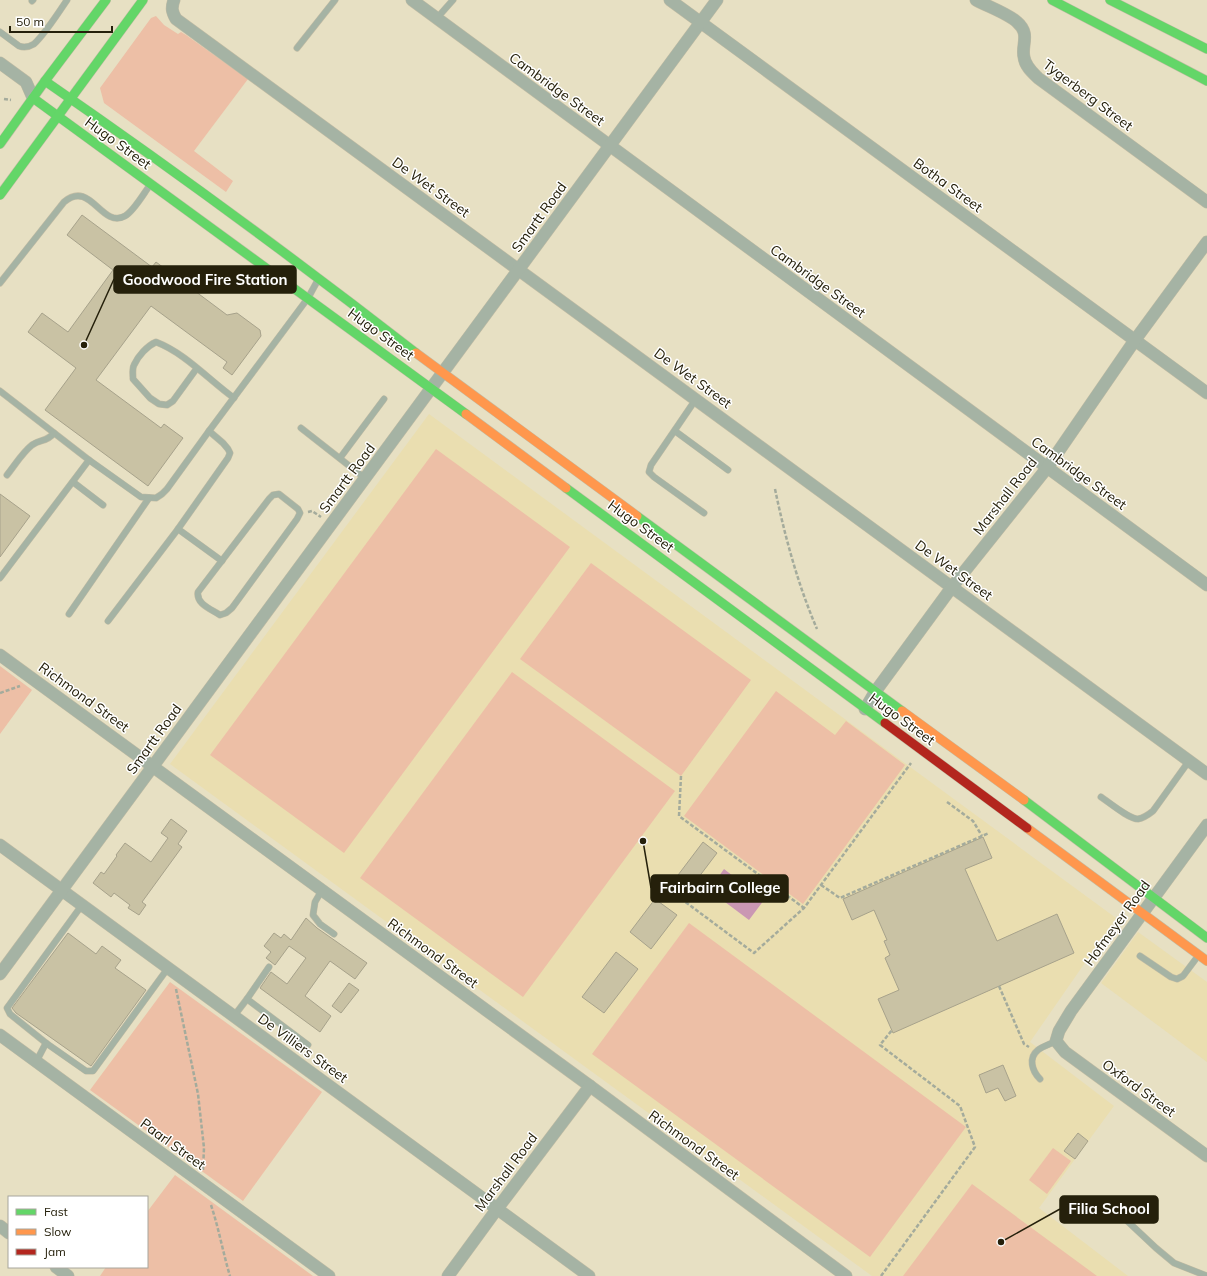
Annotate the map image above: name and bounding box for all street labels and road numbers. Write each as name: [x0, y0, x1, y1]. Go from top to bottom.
street label: Cambridge Street: [506, 48, 608, 130]
street label: Tygerberg Street: [1040, 55, 1137, 135]
street label: Hugo Street: [81, 113, 155, 173]
street label: De Wet Street: [389, 153, 473, 221]
street label: Botha Street: [910, 154, 986, 216]
street label: Smartt Road: [507, 178, 571, 256]
street label: Cambridge Street: [767, 240, 869, 322]
street label: Hugo Street: [344, 304, 418, 364]
street label: De Wet Street: [651, 344, 735, 412]
street label: Cambridge Street: [1028, 432, 1130, 514]
street label: Smartt Road: [315, 440, 379, 516]
street label: Marshall Road: [969, 454, 1041, 538]
street label: Hugo Street: [604, 496, 678, 556]
street label: De Wet Street: [912, 536, 996, 604]
street label: Richmond Street: [35, 658, 133, 736]
street label: Hugo Street: [865, 689, 939, 749]
street label: Smartt Road: [122, 700, 186, 778]
street label: Hofmeyer Road: [1080, 877, 1154, 969]
street label: Richmond Street: [384, 914, 482, 992]
street label: De Villiers Street: [255, 1009, 352, 1087]
street label: Oxford Street: [1099, 1055, 1179, 1121]
street label: Richmond Street: [645, 1106, 743, 1184]
street label: Paarl Street: [137, 1114, 209, 1174]
street label: Marshall Road: [471, 1129, 541, 1215]

